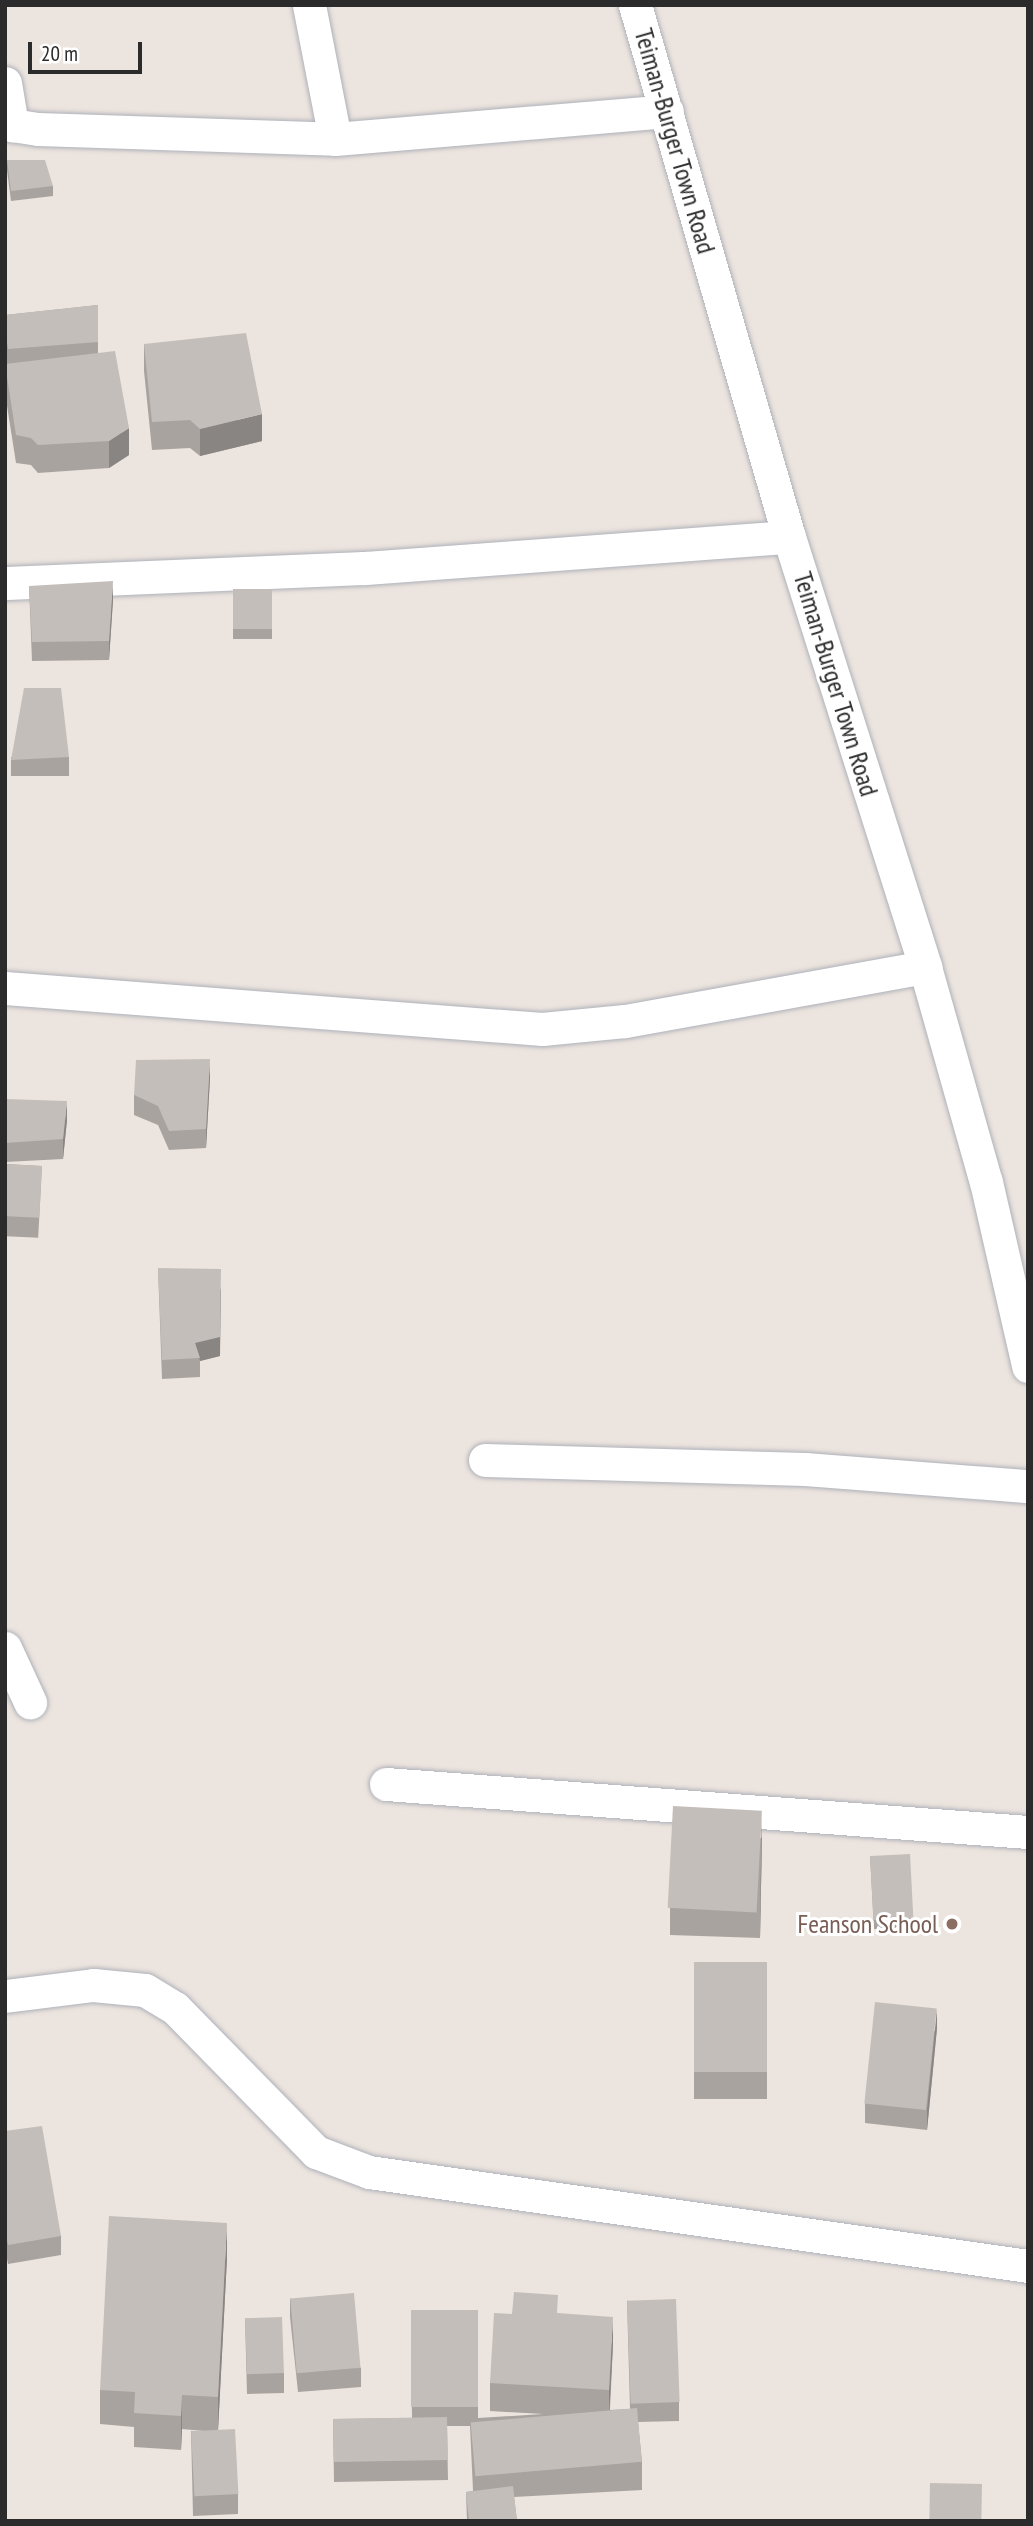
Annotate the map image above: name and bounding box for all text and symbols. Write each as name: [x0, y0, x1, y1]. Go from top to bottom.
street label: Teiman-Burger Town Road: [628, 24, 722, 258]
scale bar: [32, 28, 145, 72]
text: 20 m: [41, 40, 78, 67]
street label: Teiman-Burger Town Road: [787, 568, 885, 800]
place label: Feanson School: [797, 1908, 938, 1940]
marker: Feanson School: [944, 1916, 960, 1932]

